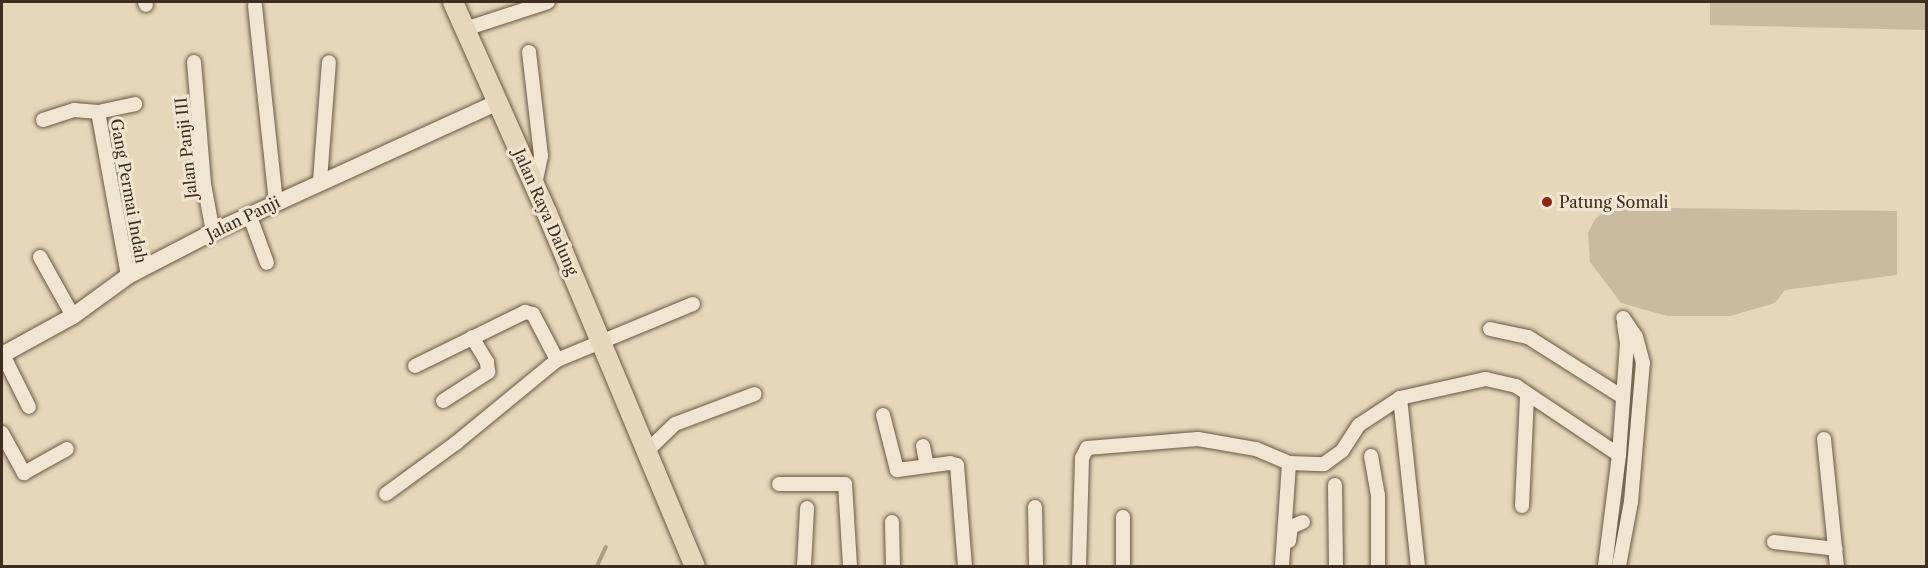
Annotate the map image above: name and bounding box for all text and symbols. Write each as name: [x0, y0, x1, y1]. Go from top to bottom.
street label: Jalan Panji III: [171, 96, 201, 200]
street label: Gang Permai Indah: [107, 117, 151, 265]
street label: Jalan Raya Dalung: [509, 146, 583, 278]
street label: Jalan Panji: [203, 192, 283, 244]
place label: Patung Somali: [1559, 192, 1668, 212]
marker: Patung Somali: [1540, 195, 1554, 209]

